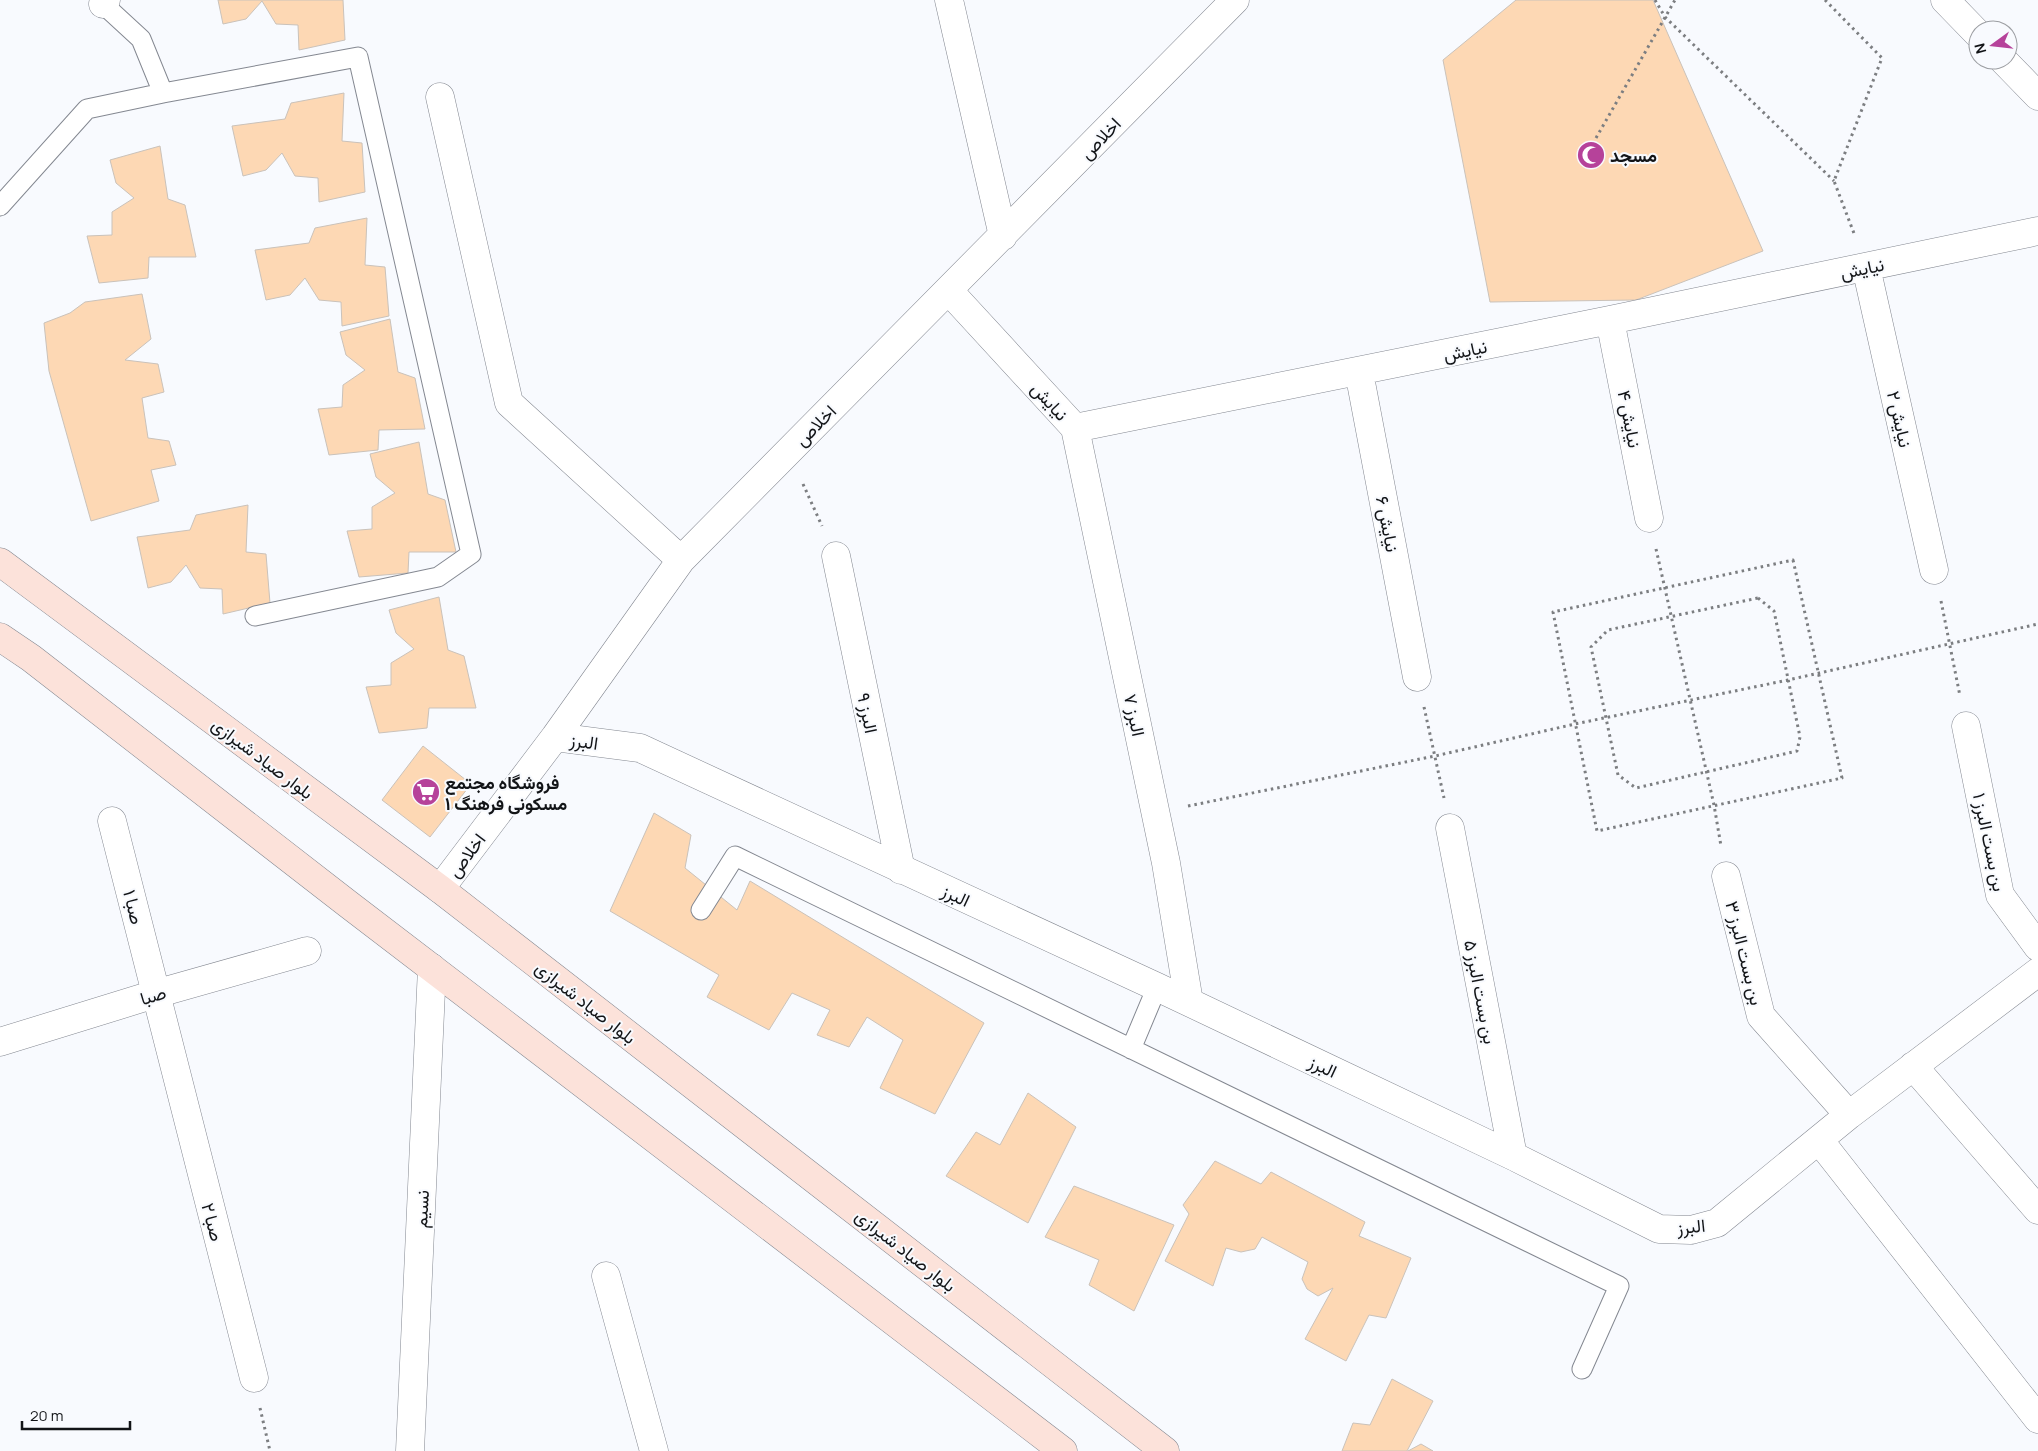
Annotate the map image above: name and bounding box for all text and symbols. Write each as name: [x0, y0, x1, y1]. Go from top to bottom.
north arrow: [1968, 20, 2018, 70]
text: N: [1969, 41, 1990, 56]
street label: اخلاص: [1074, 112, 1126, 164]
mosque icon: مسجد: [1576, 140, 1606, 170]
place label: مسجد: [1610, 143, 1657, 167]
street label: نیایش: [1838, 252, 1886, 284]
street label: نیایش: [1441, 334, 1489, 366]
street label: نیایش: [1026, 377, 1074, 425]
street label: نیایش ۴: [1613, 388, 1647, 450]
street label: نیایش ۲: [1882, 388, 1918, 450]
street label: اخلاص: [789, 399, 841, 451]
street label: نیایش ۶: [1371, 494, 1405, 554]
street label: البرز ۹: [852, 691, 884, 735]
street label: البرز ۷: [1119, 692, 1151, 738]
street label: بلوار صیاد شیرازی: [207, 712, 319, 804]
street label: البرز: [567, 727, 600, 755]
place label: فروشگاه مجتمع مسکونی فرهنگ ۱: [445, 770, 567, 815]
supermarket icon: فروشگاه مجتمع مسکونی فرهنگ ۱: [411, 777, 441, 807]
street label: بن بست البرز ۱: [1968, 791, 2012, 893]
street label: اخلاص: [442, 828, 490, 882]
street label: البرز: [937, 878, 974, 912]
street label: صبا ۱: [118, 887, 150, 927]
street label: بن بست البرز ۳: [1720, 898, 1770, 1008]
street label: بن بست البرز ۵: [1459, 938, 1503, 1046]
street label: بلوار صیاد شیرازی: [531, 955, 641, 1049]
street label: صبا: [137, 980, 169, 1010]
street label: البرز: [1304, 1049, 1341, 1083]
street label: نسیم: [408, 1189, 435, 1229]
street label: صبا ۲: [196, 1200, 230, 1244]
street label: بلوار صیاد شیرازی: [851, 1203, 961, 1297]
street label: البرز: [1675, 1213, 1706, 1240]
scale bar: [22, 1398, 130, 1430]
text: 20 m: [30, 1405, 63, 1426]

